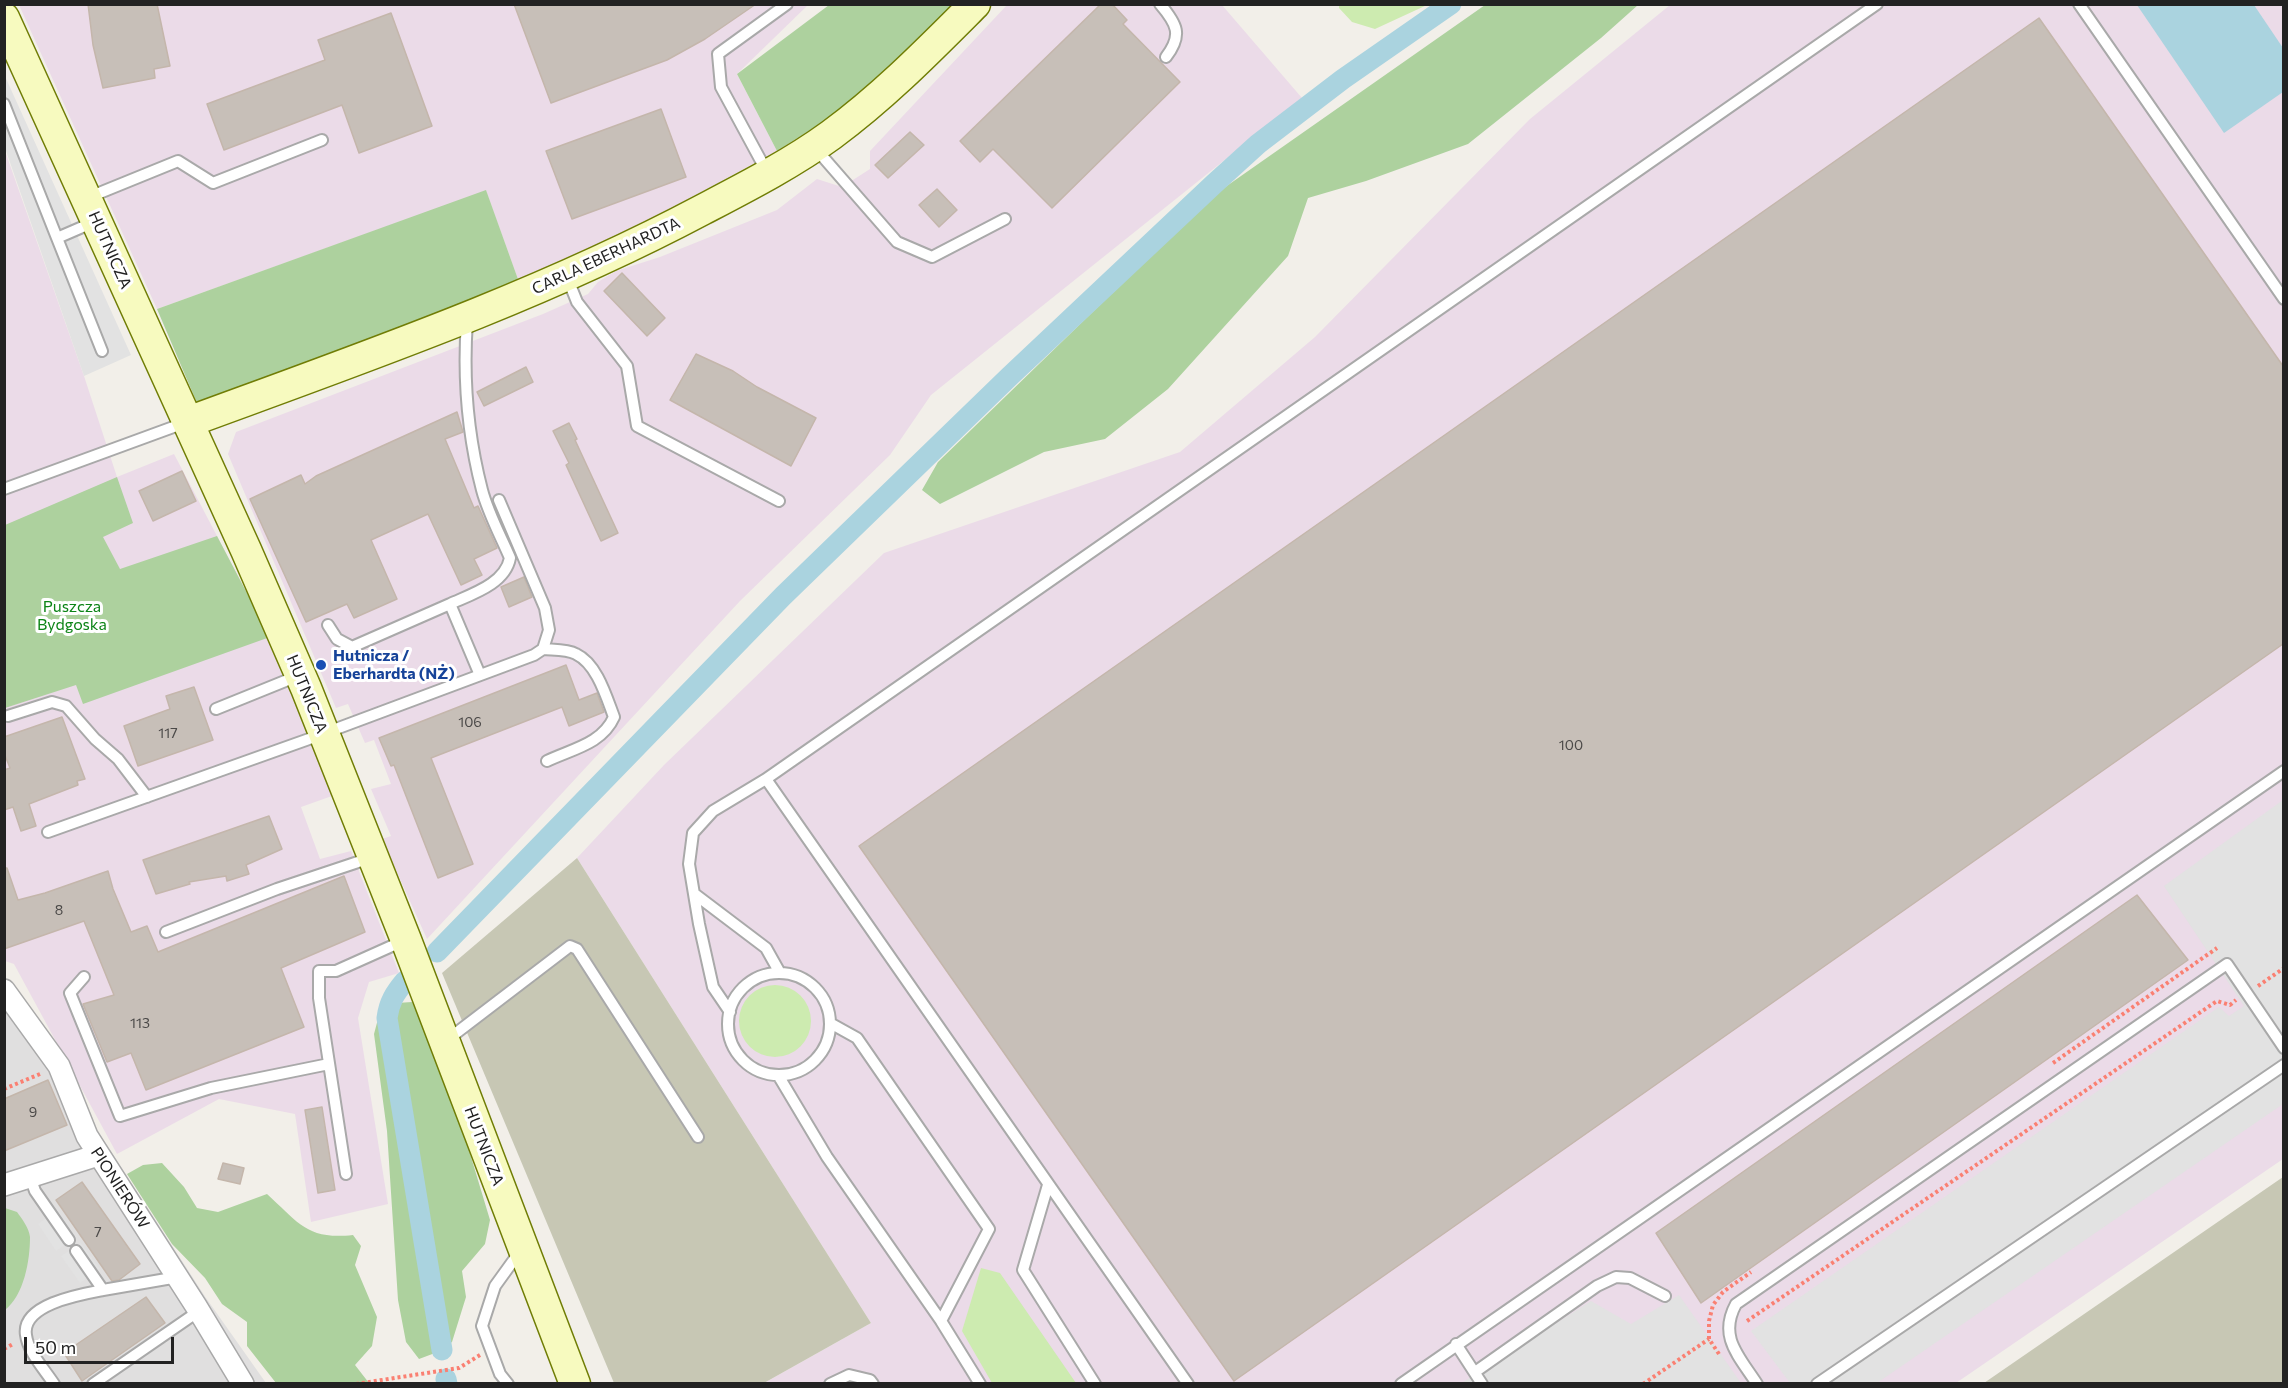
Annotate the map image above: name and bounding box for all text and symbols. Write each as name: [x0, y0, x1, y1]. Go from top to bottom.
street label: HUTNICZA: [84, 208, 136, 292]
street label: CARLA EBERHARDTA: [529, 213, 683, 299]
park label: Puszcza Bydgoska: [37, 597, 107, 635]
place label: Hutnicza / Eberhardta (NŻ): [333, 646, 455, 684]
street label: HUTNICZA: [283, 652, 331, 736]
marker: Hutnicza / Eberhardta (NŻ): [314, 658, 328, 672]
house number: 106: [458, 714, 482, 730]
house number: 117: [158, 725, 178, 741]
house number: 100: [1559, 737, 1583, 753]
house number: 8: [55, 902, 63, 918]
house number: 113: [130, 1015, 150, 1031]
house number: 9: [29, 1104, 37, 1120]
street label: HUTNICZA: [460, 1104, 508, 1188]
street label: PIONIERÓW: [87, 1144, 153, 1232]
house number: 7: [94, 1224, 102, 1240]
scale bar: [27, 1325, 177, 1363]
text: 50 m: [35, 1336, 76, 1358]

